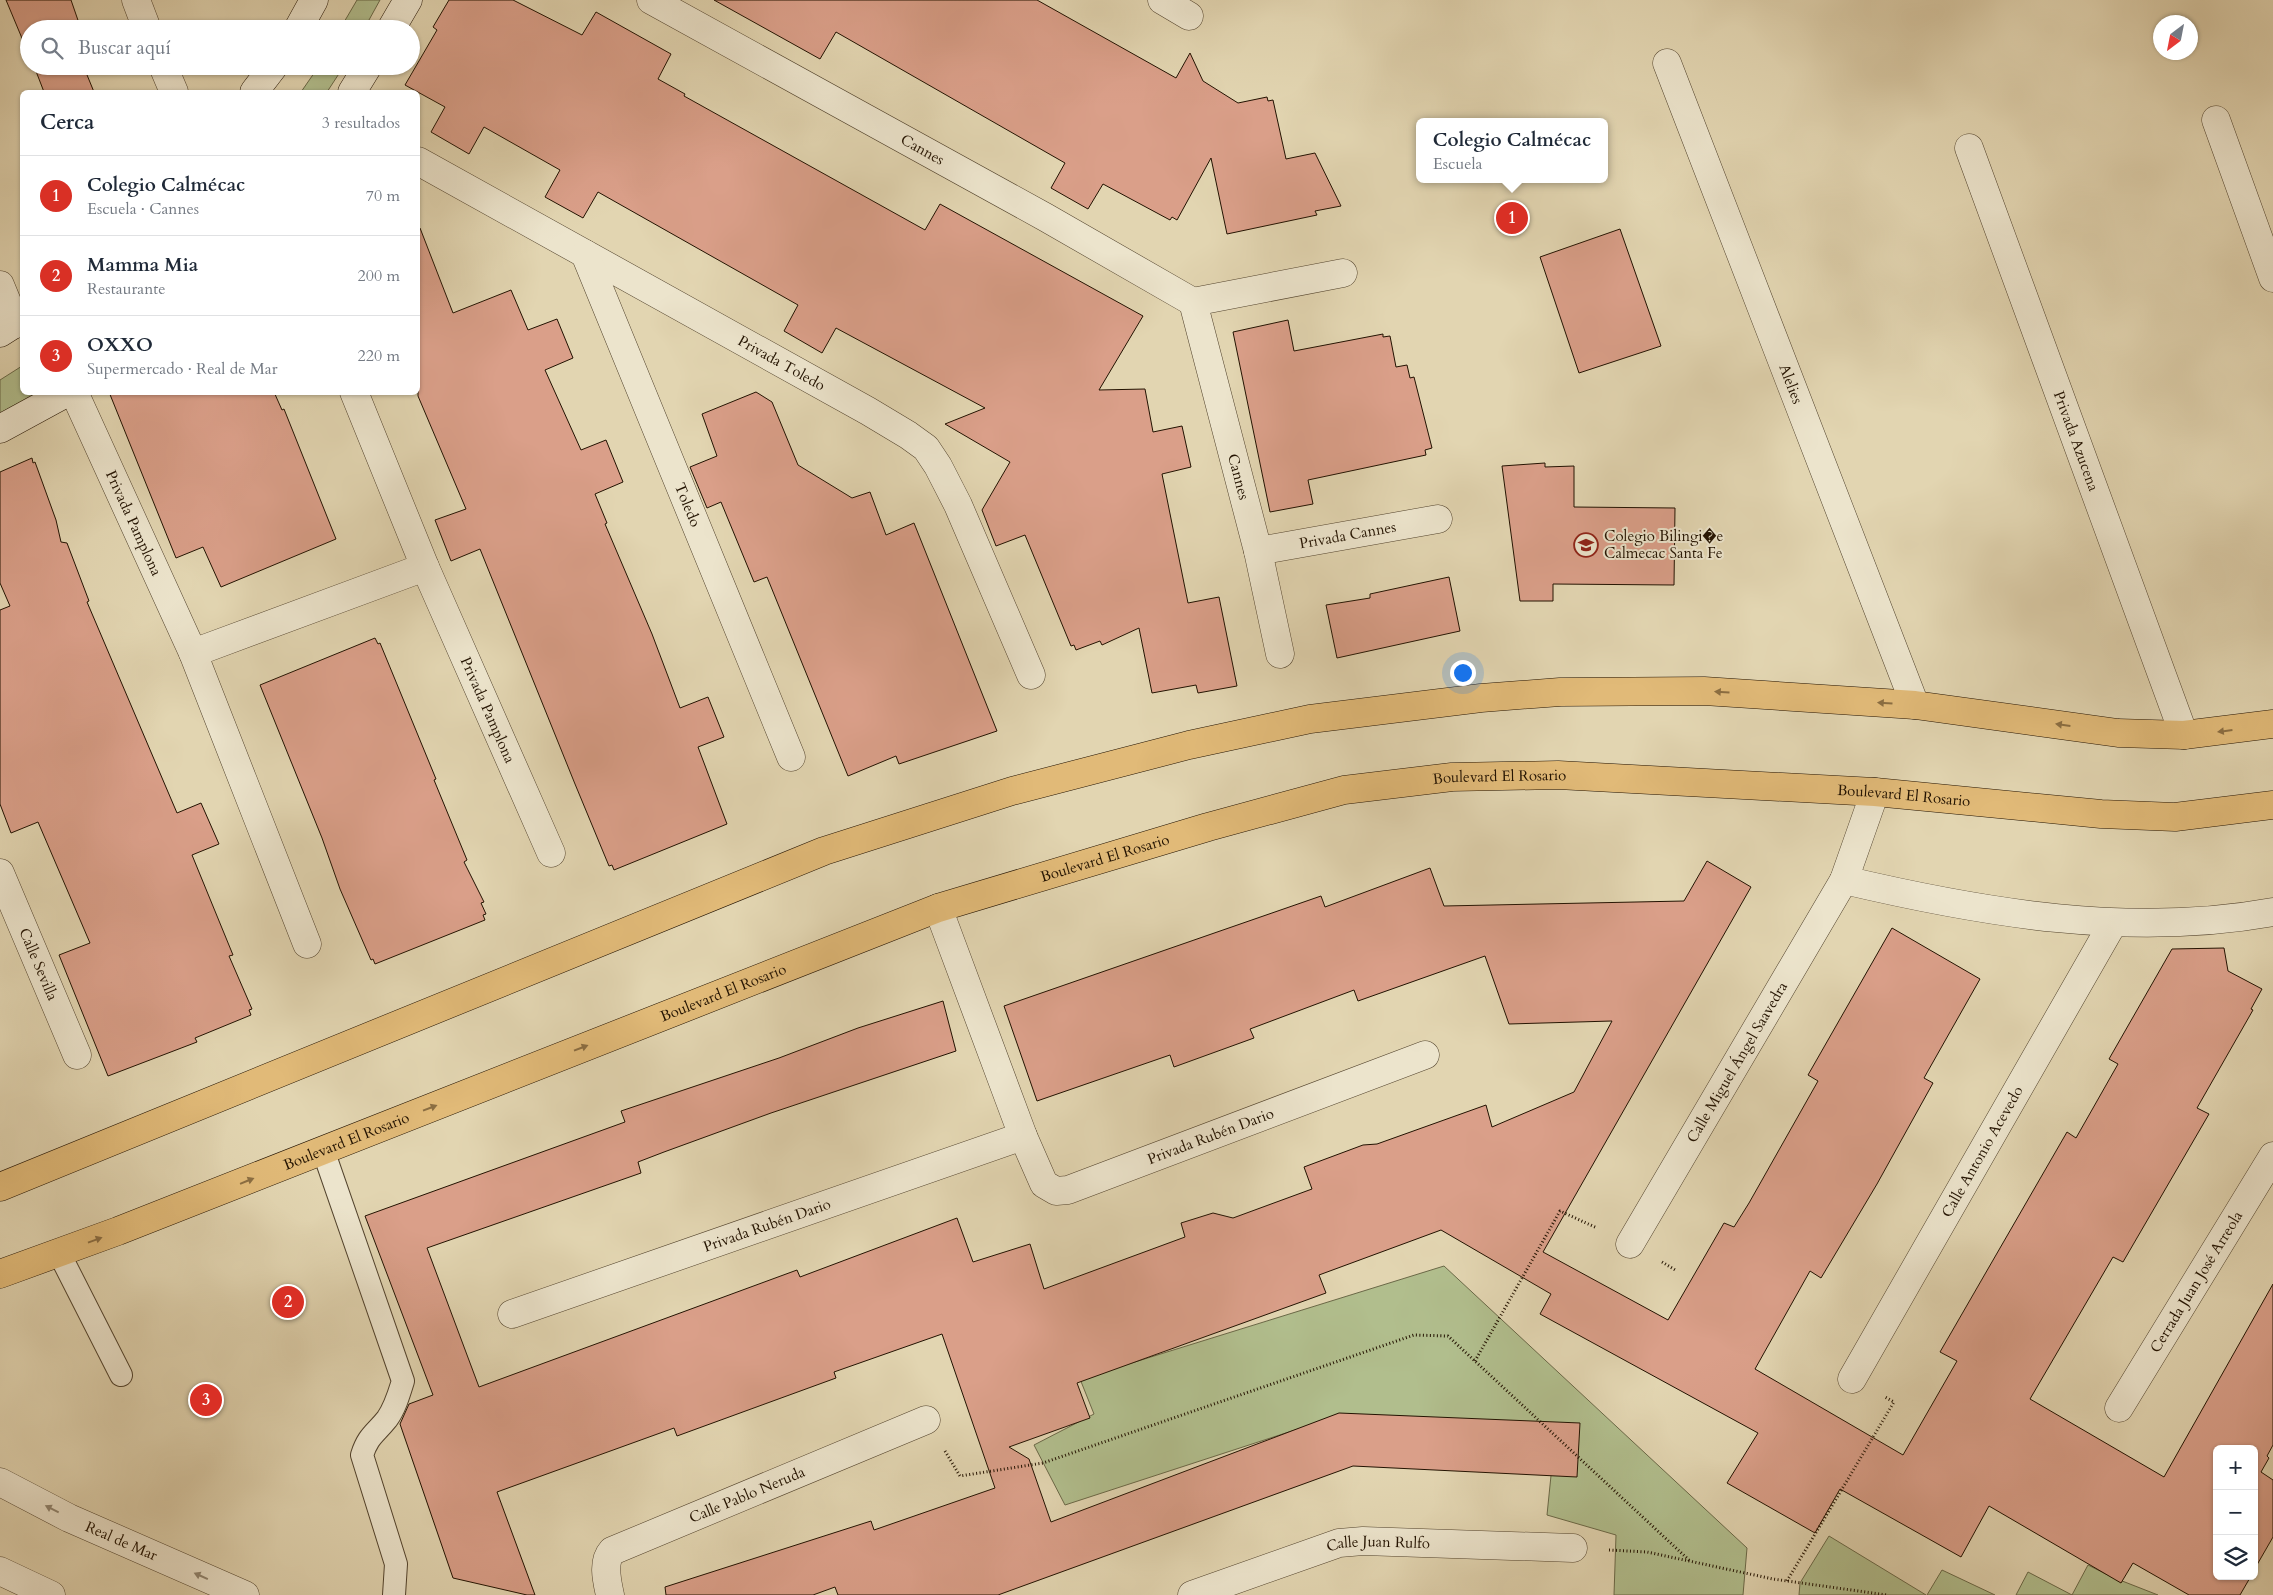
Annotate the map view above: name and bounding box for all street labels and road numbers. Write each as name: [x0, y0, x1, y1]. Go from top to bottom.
street label: Cannes: [897, 129, 948, 170]
street label: Privada Toledo: [734, 331, 829, 395]
street label: Alelies: [1774, 361, 1808, 407]
street label: Privada Azucena: [2049, 388, 2104, 494]
street label: Cannes: [1223, 451, 1254, 502]
street label: Privada Pamplona: [101, 467, 167, 580]
street label: Toledo: [670, 480, 706, 530]
street label: Privada Cannes: [1298, 517, 1398, 553]
street label: Privada Pamplona: [456, 654, 520, 767]
street label: Boulevard El Rosario: [1432, 765, 1567, 789]
street label: Boulevard El Rosario: [1837, 780, 1971, 811]
street label: Boulevard El Rosario: [1038, 829, 1172, 887]
street label: Calle Sevilla: [14, 925, 63, 1004]
street label: Boulevard El Rosario: [657, 959, 789, 1026]
street label: Calle Miguel Ángel Saavedra: [1682, 978, 1792, 1146]
street label: Calle Antonio Acevedo: [1937, 1082, 2028, 1221]
street label: Privada Rubén Dario: [1144, 1103, 1277, 1169]
street label: Boulevard El Rosario: [280, 1107, 412, 1175]
street label: Privada Rubén Dario: [701, 1194, 833, 1257]
street label: Cerrada Juan José Arreola: [2145, 1207, 2247, 1356]
street label: Calle Pablo Neruda: [686, 1461, 808, 1528]
street label: Real de Mar: [82, 1516, 161, 1566]
street label: Calle Juan Rulfo: [1323, 1531, 1430, 1557]

